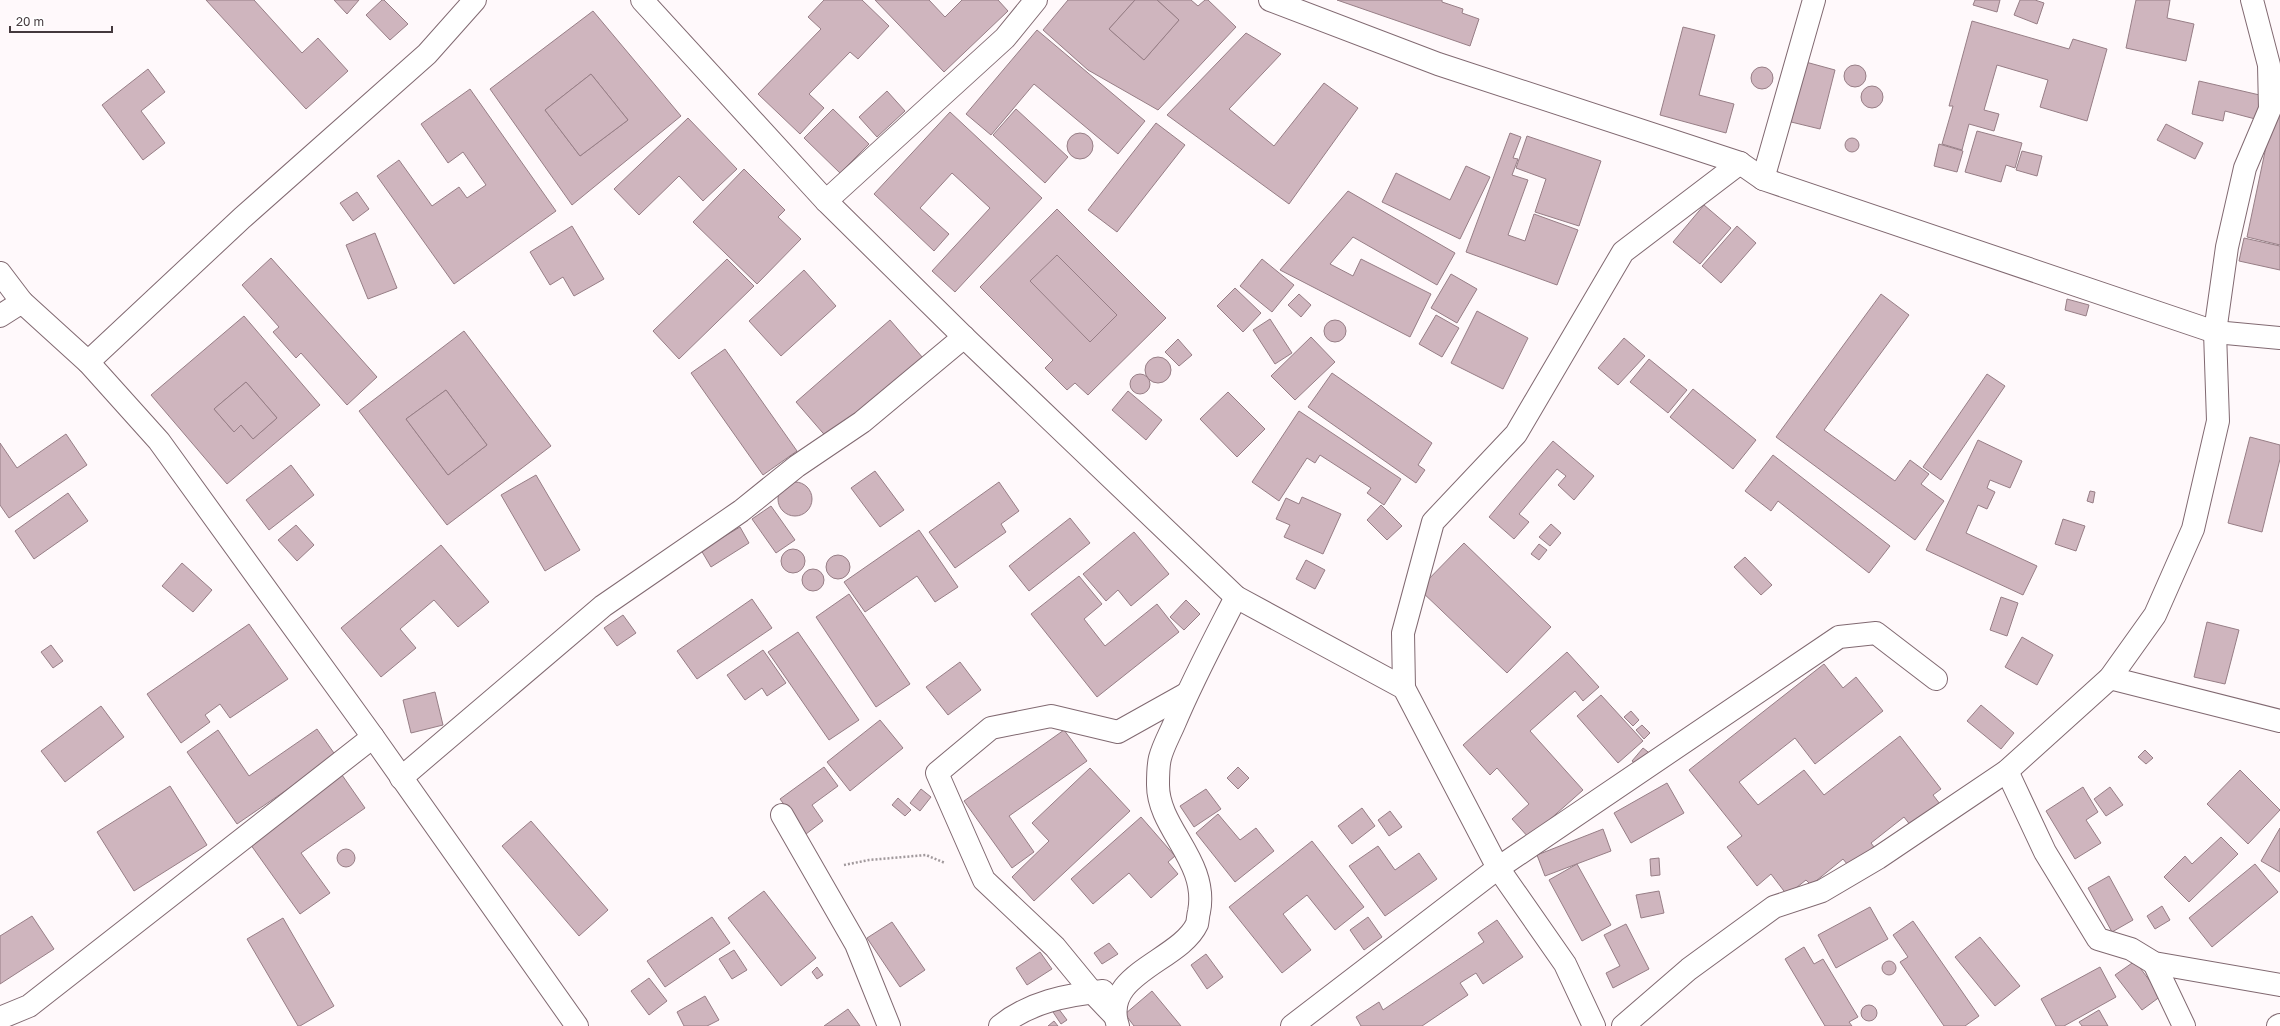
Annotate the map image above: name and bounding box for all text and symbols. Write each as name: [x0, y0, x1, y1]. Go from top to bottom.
scale bar: [10, 8, 112, 34]
text: 20 m: [16, 14, 44, 29]

